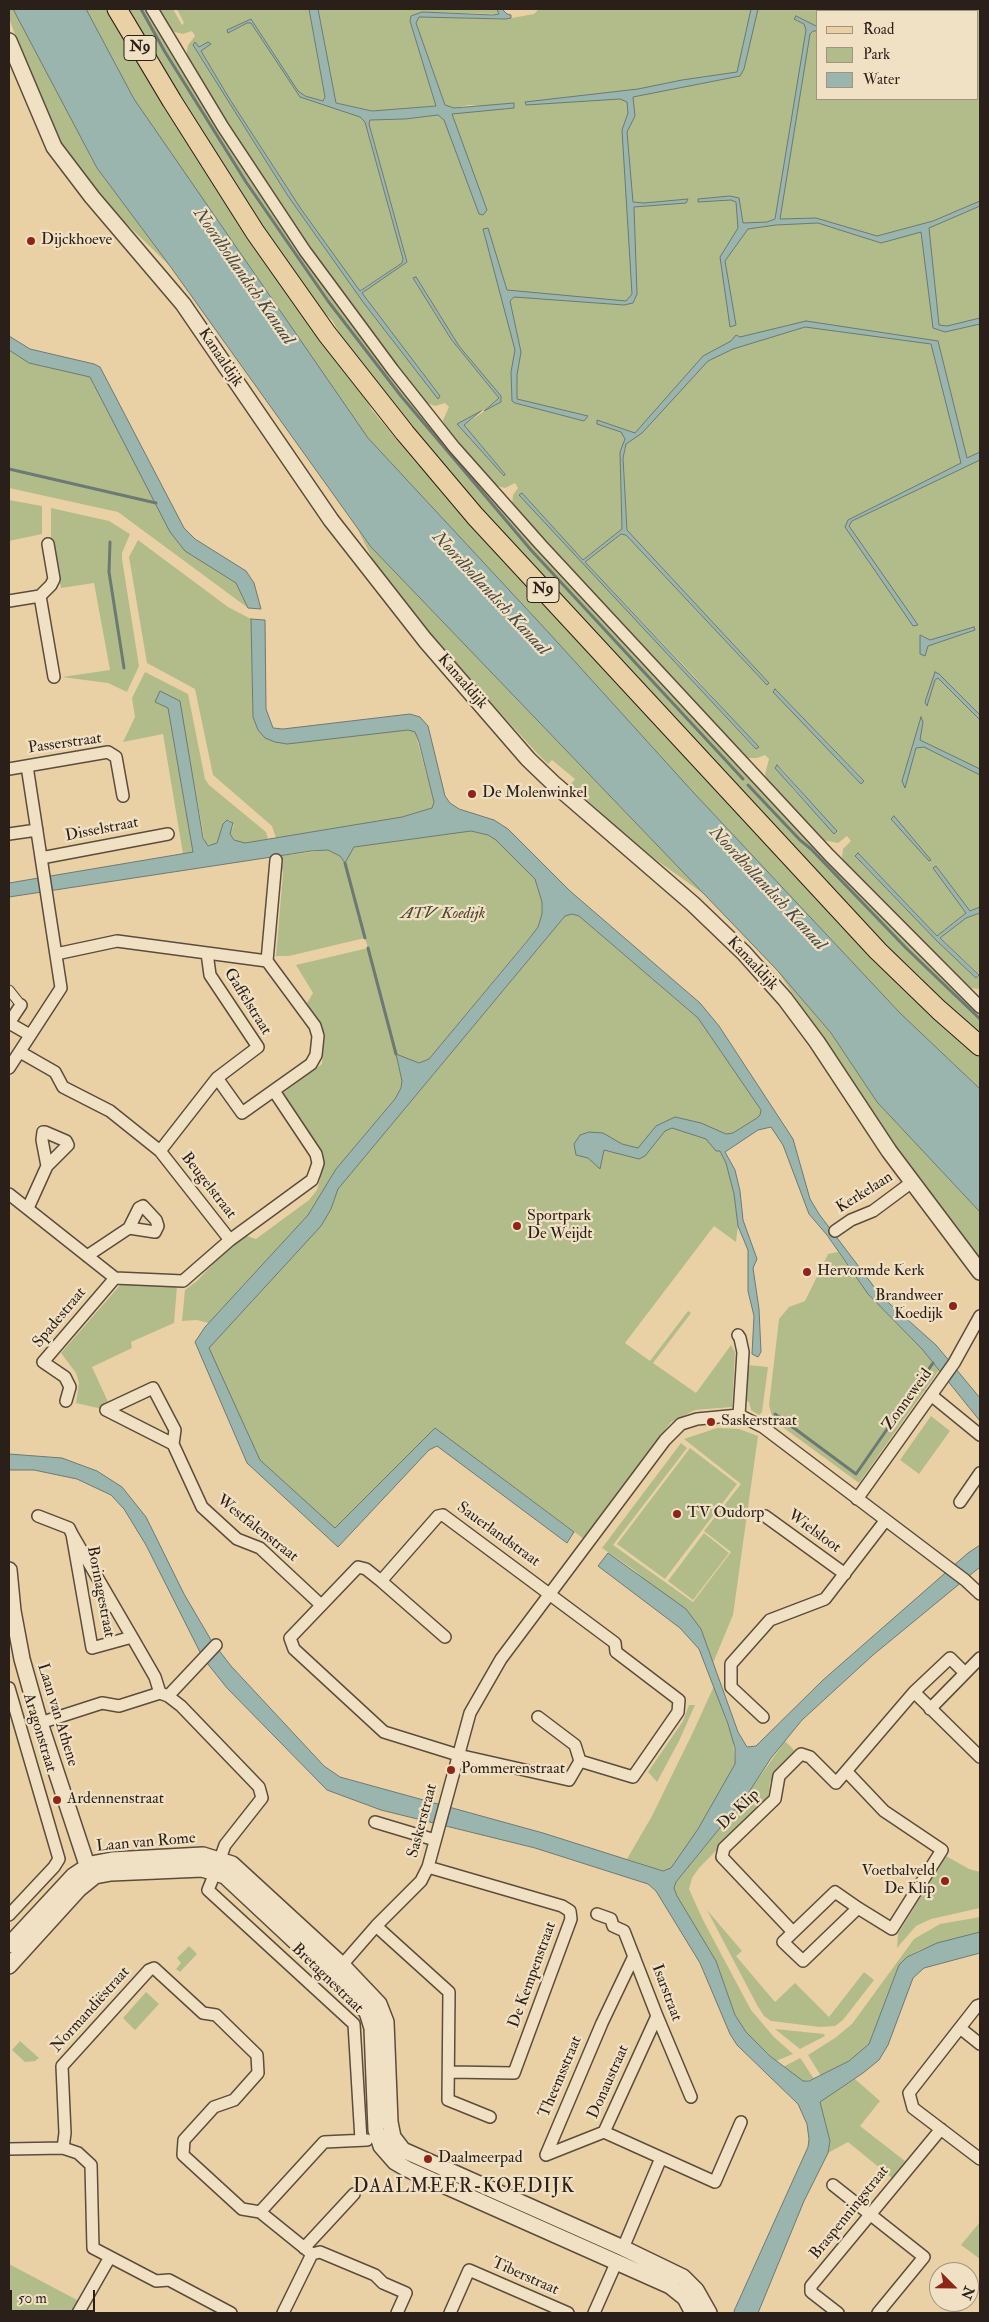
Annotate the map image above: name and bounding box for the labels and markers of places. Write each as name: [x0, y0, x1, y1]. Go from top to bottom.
place label: Dijckhoeve: [41, 231, 112, 251]
marker: Dijckhoeve: [25, 235, 37, 247]
place label: De Molenwinkel: [482, 784, 587, 804]
marker: De Molenwinkel: [466, 788, 478, 800]
place label: Sportpark De Weijdt: [527, 1207, 593, 1245]
marker: Sportpark De Weijdt: [511, 1220, 523, 1232]
place label: Hervormde Kerk: [817, 1262, 925, 1282]
marker: Hervormde Kerk: [801, 1266, 813, 1278]
place label: Brandweer Koedijk: [875, 1287, 943, 1325]
marker: Brandweer Koedijk: [947, 1300, 959, 1312]
place label: Saskerstraat: [721, 1412, 797, 1432]
marker: Saskerstraat: [705, 1416, 717, 1428]
place label: TV Oudorp: [687, 1504, 764, 1524]
marker: TV Oudorp: [671, 1508, 683, 1520]
place label: Pommerenstraat: [461, 1760, 565, 1780]
marker: Pommerenstraat: [445, 1764, 457, 1776]
place label: Ardennenstraat: [67, 1790, 164, 1810]
marker: Ardennenstraat: [51, 1794, 63, 1806]
place label: Voetbalveld De Klip: [862, 1862, 935, 1900]
marker: Voetbalveld De Klip: [939, 1875, 951, 1887]
place label: Daalmeerpad: [438, 2149, 523, 2169]
marker: Daalmeerpad: [422, 2153, 434, 2165]

